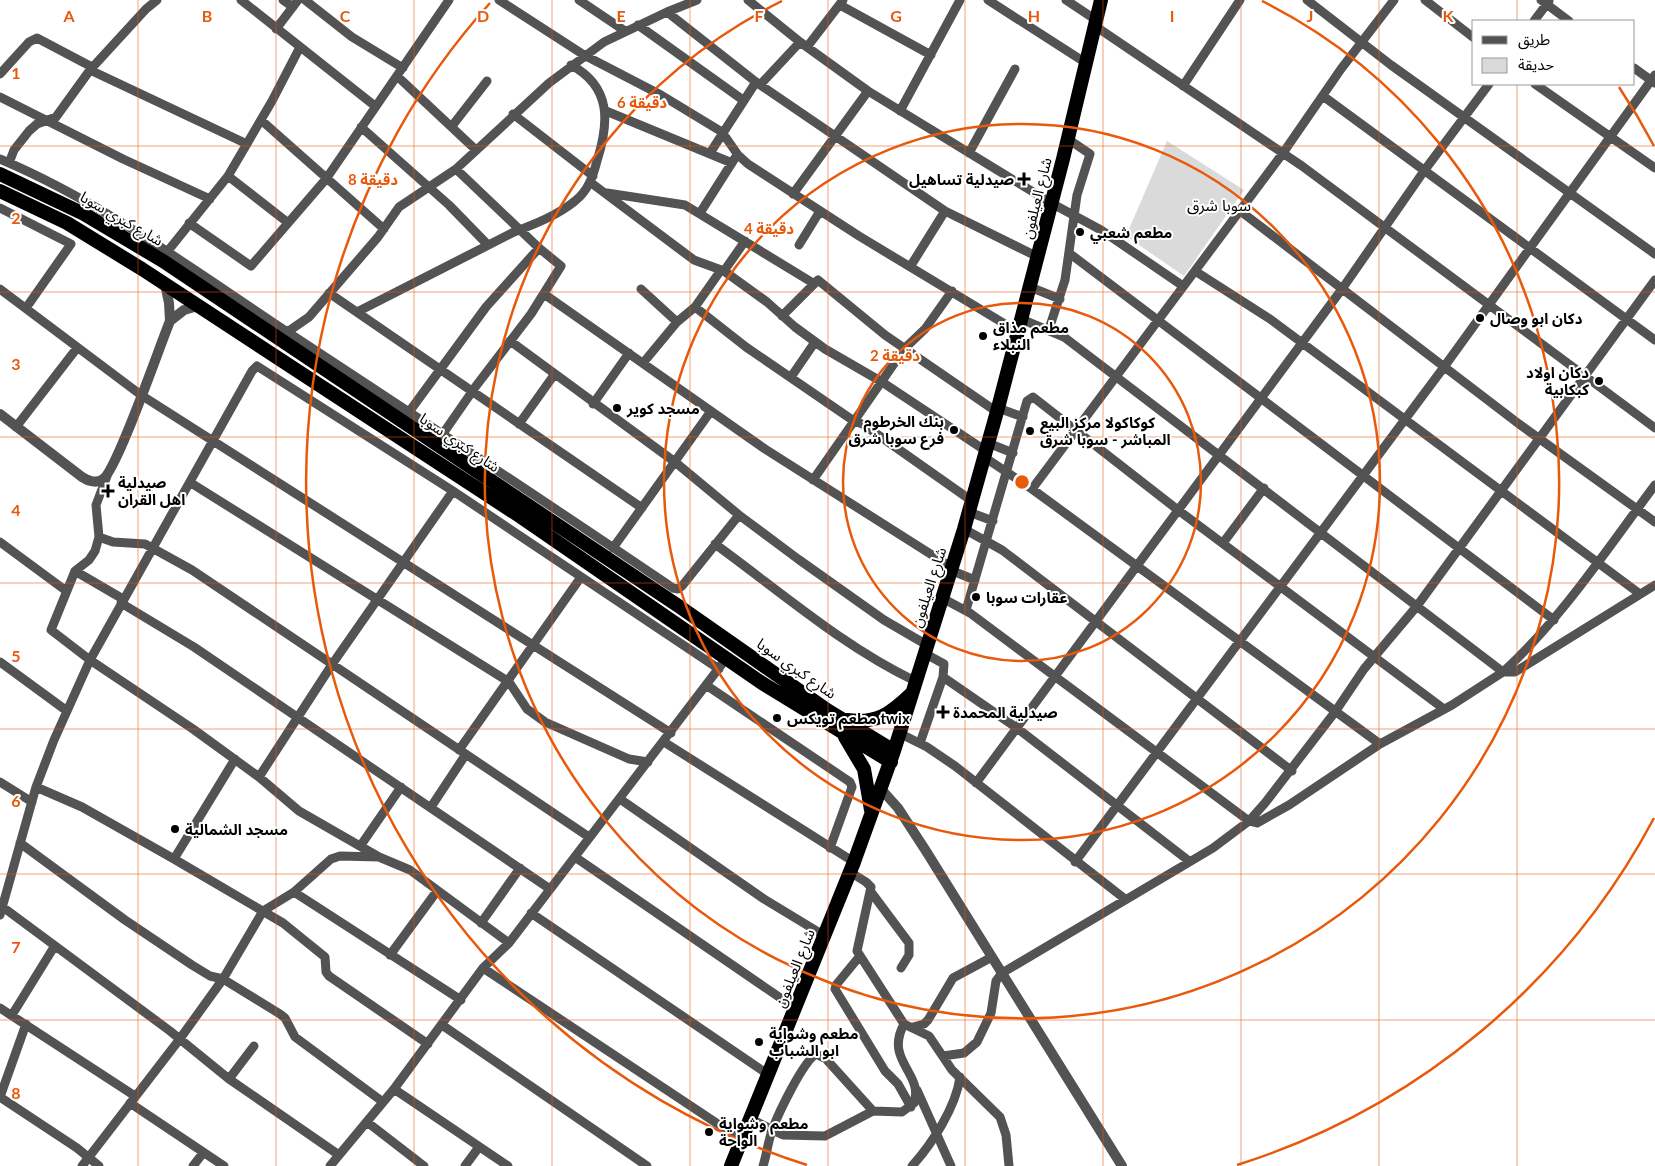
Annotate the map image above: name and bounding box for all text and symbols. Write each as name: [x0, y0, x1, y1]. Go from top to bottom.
text: A: [62, 6, 75, 25]
text: B: [202, 6, 212, 25]
text: C: [340, 6, 351, 25]
text: D: [477, 6, 489, 25]
text: E: [616, 6, 626, 25]
text: F: [754, 6, 764, 25]
text: G: [890, 6, 902, 25]
text: H: [1028, 6, 1040, 25]
text: I: [1170, 6, 1174, 25]
text: J: [1307, 6, 1313, 25]
text: K: [1443, 6, 1455, 25]
legend: [1472, 20, 1635, 85]
text: طريق: [1518, 30, 1550, 50]
text: حديقة: [1518, 55, 1554, 73]
text: 1: [11, 63, 21, 82]
text: 6 دقيقة: [617, 93, 667, 111]
street label: شارع العيلفون: [1017, 155, 1059, 242]
text: 8 دقيقة: [348, 170, 398, 188]
place label: صيدلية تساهيل: [909, 170, 1014, 189]
marker: صيدلية تساهيل: [1018, 173, 1030, 185]
street label: شارع كبري سوبا: [75, 187, 167, 253]
district label: سوبا شرق: [1187, 195, 1251, 215]
text: 2: [11, 208, 21, 227]
text: 4 دقيقة: [744, 219, 794, 237]
place label: مطعم شعبي: [1090, 223, 1172, 244]
marker: مطعم شعبي: [1074, 226, 1086, 238]
place label: دكان ابو وصال: [1490, 309, 1583, 328]
marker: دكان ابو وصال: [1474, 312, 1486, 324]
place label: مطعم مذاق النبلاء: [993, 318, 1069, 353]
marker: مطعم مذاق النبلاء: [977, 330, 989, 342]
text: 2 دقيقة: [870, 346, 920, 364]
text: 3: [11, 354, 21, 373]
place label: دكان اولاد كبكابية: [1526, 363, 1589, 398]
marker: دكان اولاد كبكابية: [1593, 375, 1605, 387]
place label: مسجد كوير: [626, 399, 700, 418]
marker: مسجد كوير: [611, 402, 623, 414]
street label: شارع كبري سوبا: [414, 409, 504, 479]
place label: بنك الخرطوم فرع سوبا شرق: [848, 412, 944, 450]
place label: كوكاكولا مركز البيع المباشر - سوبا شرق: [1040, 413, 1171, 449]
marker: بنك الخرطوم فرع سوبا شرق: [948, 424, 960, 436]
marker: كوكاكولا مركز البيع المباشر - سوبا شرق: [1024, 425, 1036, 437]
place label: صيدلية اهل القران: [118, 473, 185, 509]
centre of rings: [1013, 473, 1031, 491]
marker: صيدلية اهل القران: [102, 485, 114, 497]
text: 4: [11, 500, 21, 519]
street label: شارع العيلفون: [907, 544, 953, 631]
place label: عقارات سوبا: [986, 588, 1068, 607]
marker: عقارات سوبا: [970, 591, 982, 603]
street label: شارع كبري سوبا: [752, 634, 840, 705]
text: 5: [11, 646, 21, 665]
place label: صيدلية المحمدة: [953, 703, 1058, 721]
marker: صيدلية المحمدة: [937, 706, 949, 718]
place label: مطعم تويكس twix: [787, 709, 910, 730]
marker: مطعم تويكس twix: [771, 712, 783, 724]
text: 6: [11, 791, 21, 810]
place label: مسجد الشمالية: [185, 820, 288, 838]
marker: مسجد الشمالية: [169, 823, 181, 835]
street label: شارع العيلفون: [770, 926, 822, 1011]
text: 7: [11, 937, 21, 956]
place label: مطعم وشواية ابو الشباب: [769, 1024, 858, 1060]
marker: مطعم وشواية ابو الشباب: [753, 1036, 765, 1048]
text: 8: [11, 1083, 21, 1102]
place label: مطعم وشواية الواحة: [719, 1114, 808, 1150]
marker: مطعم وشواية الواحة: [703, 1126, 715, 1138]

